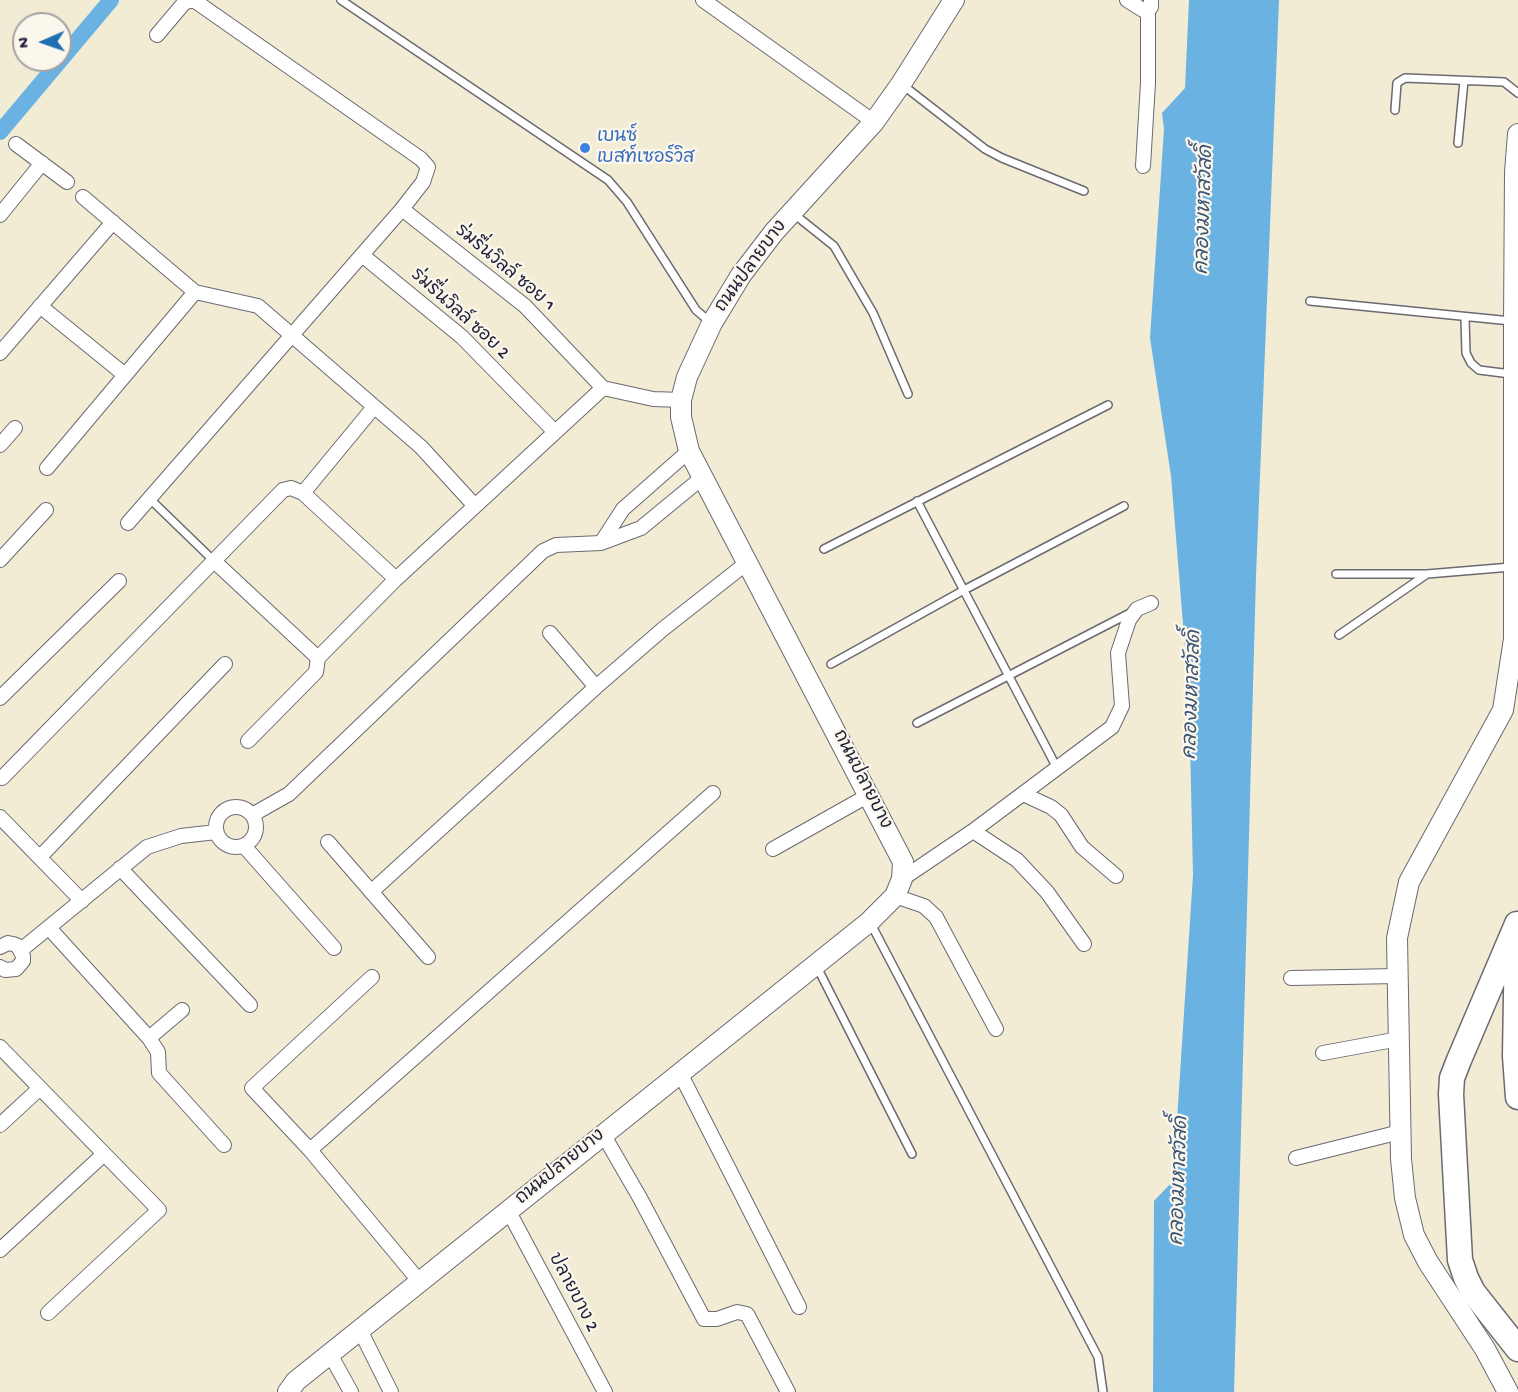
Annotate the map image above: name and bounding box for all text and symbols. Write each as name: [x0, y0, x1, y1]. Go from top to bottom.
north arrow: [12, 12, 72, 72]
text: N: [16, 37, 35, 48]
place label: เบนซ์ เบสท์เซอร์วิส: [597, 127, 694, 170]
marker: เบนซ์ เบสท์เซอร์วิส: [578, 141, 592, 155]
water label: คลองมหาสวัสดิ์: [1192, 145, 1220, 275]
street label: ถนนปลายบาง: [711, 217, 793, 317]
street label: ร่มรื่นวิลล์ ซอย 1: [450, 221, 558, 317]
street label: ร่มรื่นวิลล์ ซอย 2: [405, 265, 513, 365]
water label: คลองมหาสวัสดิ์: [1180, 630, 1208, 760]
street label: ถนนปลายบาง: [827, 727, 895, 833]
water label: คลองมหาสวัสดิ์: [1167, 1116, 1195, 1246]
street label: ถนนปลายบาง: [512, 1126, 610, 1210]
street label: ปลายบาง 2: [542, 1250, 602, 1336]

